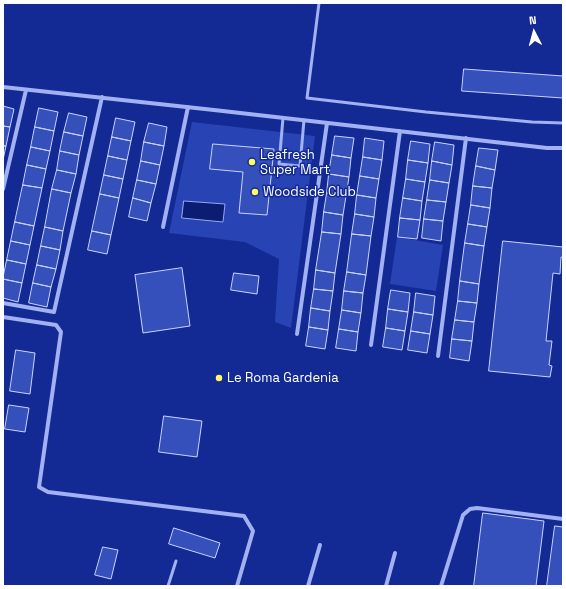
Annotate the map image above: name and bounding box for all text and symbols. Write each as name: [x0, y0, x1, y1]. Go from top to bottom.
north arrow: [514, 12, 554, 52]
text: N: [528, 13, 537, 27]
place label: Leafresh Super Mart: [260, 147, 330, 178]
marker: Leafresh Super Mart: [247, 157, 257, 167]
place label: Woodside Club: [263, 184, 356, 200]
marker: Woodside Club: [250, 187, 260, 197]
place label: Le Roma Gardenia: [227, 370, 339, 386]
marker: Le Roma Gardenia: [214, 373, 224, 383]

